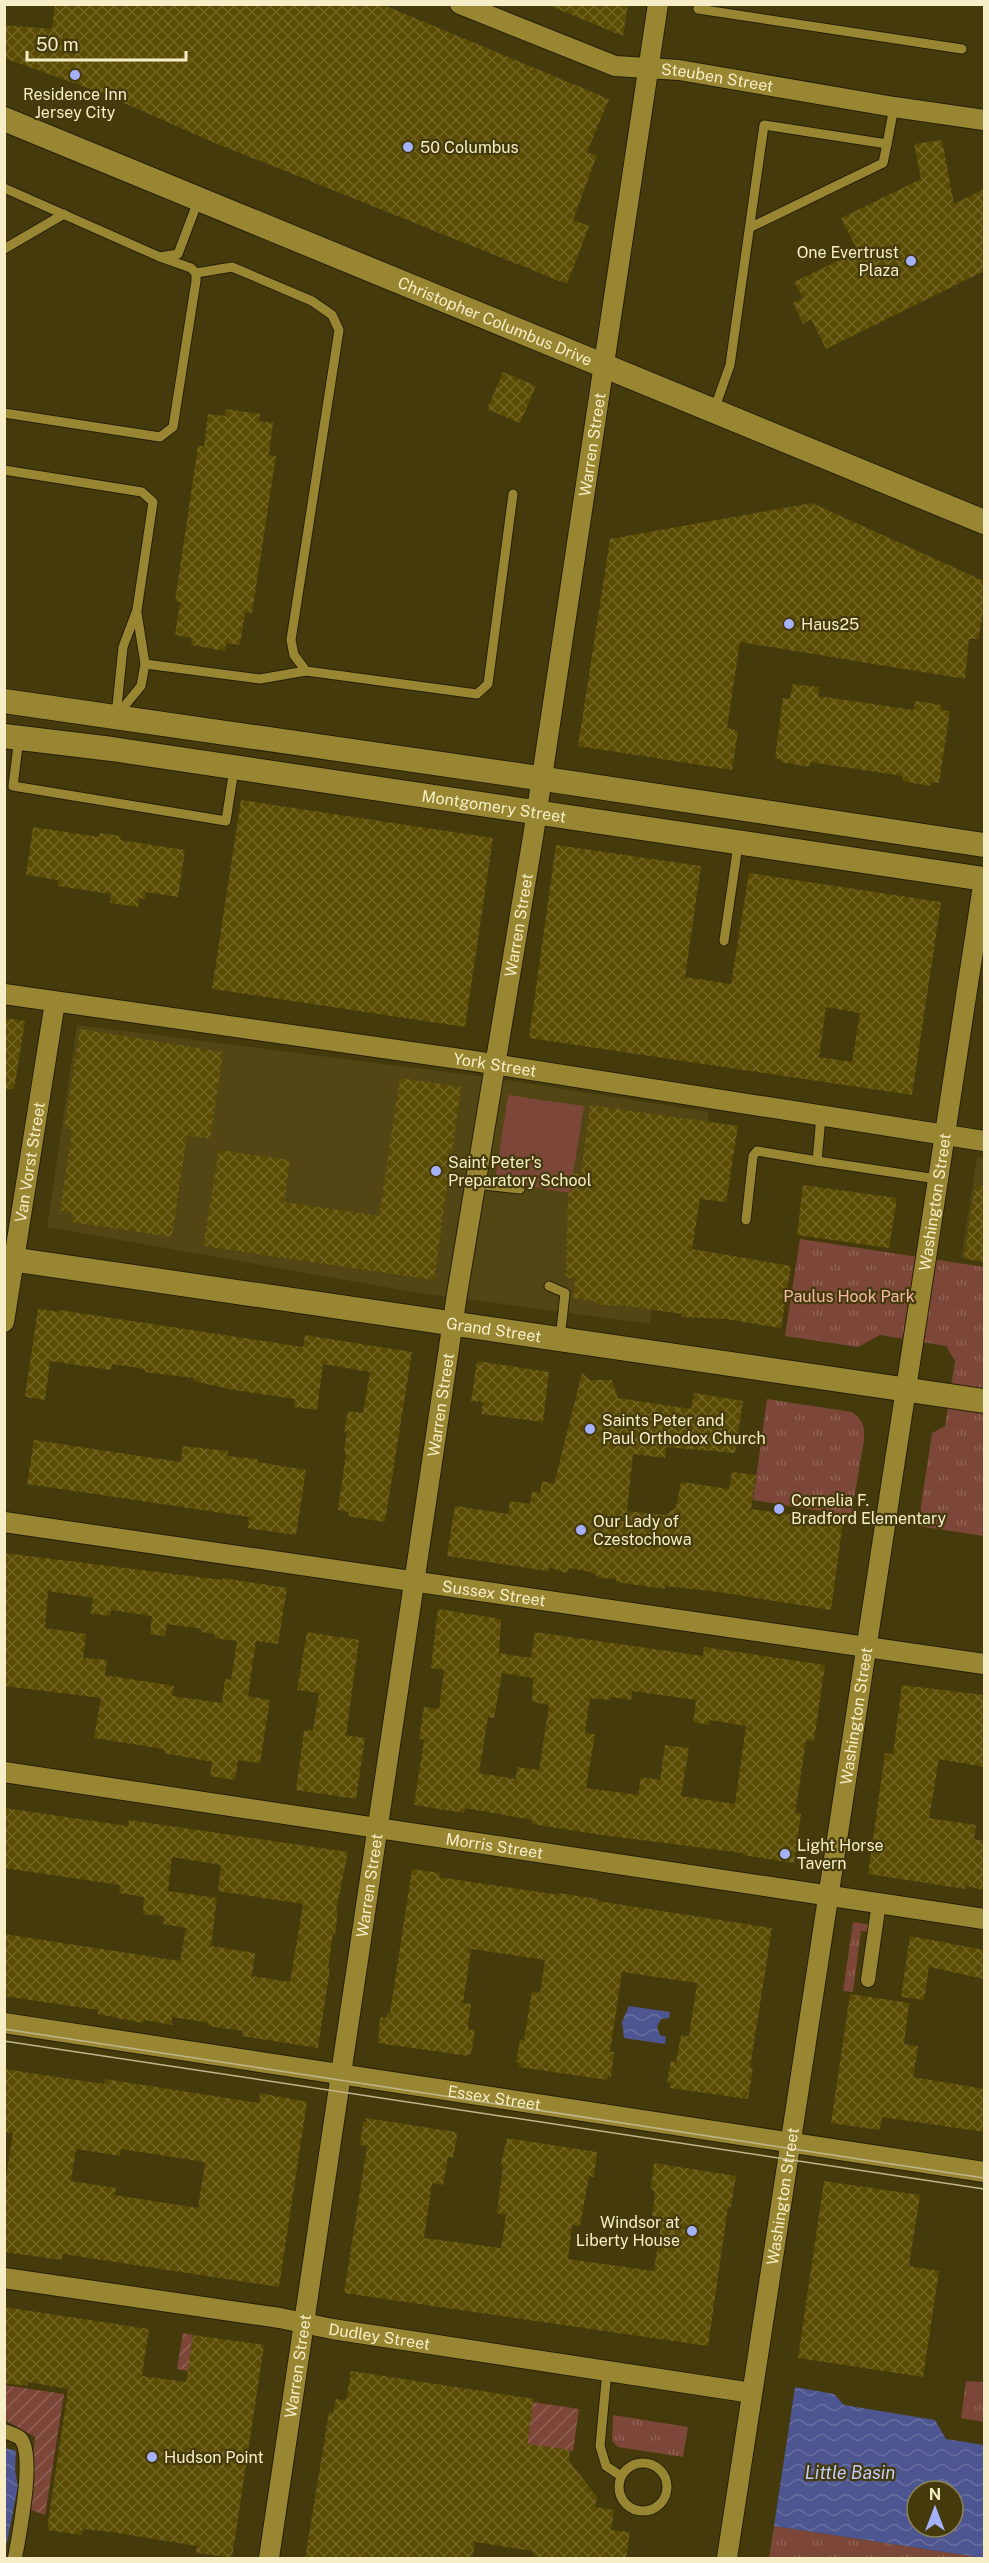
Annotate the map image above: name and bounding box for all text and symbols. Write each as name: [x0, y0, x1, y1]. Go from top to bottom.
scale bar: [27, 24, 186, 62]
text: 50 m: [36, 34, 79, 55]
street label: Steuben Street: [661, 59, 775, 96]
marker: Residence Inn Jersey City: [68, 68, 82, 82]
place label: Residence Inn Jersey City: [23, 85, 127, 122]
place label: 50 Columbus: [420, 138, 519, 157]
marker: 50 Columbus: [401, 140, 415, 154]
place label: One Evertrust Plaza: [797, 243, 899, 280]
marker: One Evertrust Plaza: [904, 254, 918, 268]
street label: Christopher Columbus Drive: [395, 273, 595, 369]
street label: Warren Street: [575, 391, 609, 498]
place label: Haus25: [801, 615, 859, 634]
marker: Haus25: [782, 617, 796, 631]
street label: Montgomery Street: [420, 786, 568, 826]
street label: Warren Street: [500, 872, 536, 978]
street label: York Street: [452, 1049, 538, 1080]
street label: Van Vorst Street: [11, 1100, 48, 1224]
street label: Washington Street: [915, 1132, 954, 1272]
place label: Saint Peter's Preparatory School: [448, 1153, 592, 1190]
marker: Saint Peter's Preparatory School: [429, 1164, 443, 1178]
park label: Paulus Hook Park: [783, 1287, 915, 1306]
street label: Grand Street: [445, 1313, 543, 1346]
street label: Warren Street: [423, 1351, 458, 1458]
place label: Saints Peter and Paul Orthodox Church: [602, 1411, 766, 1448]
marker: Saints Peter and Paul Orthodox Church: [583, 1422, 597, 1436]
place label: Cornelia F. Bradford Elementary: [791, 1491, 946, 1528]
marker: Cornelia F. Bradford Elementary: [772, 1502, 786, 1516]
place label: Our Lady of Czestochowa: [593, 1512, 692, 1549]
marker: Our Lady of Czestochowa: [574, 1523, 588, 1537]
street label: Sussex Street: [441, 1576, 547, 1610]
street label: Washington Street: [836, 1646, 876, 1786]
street label: Morris Street: [444, 1829, 545, 1862]
street label: Warren Street: [352, 1832, 386, 1939]
place label: Light Horse Tavern: [797, 1836, 884, 1873]
marker: Light Horse Tavern: [778, 1847, 792, 1861]
street label: Essex Street: [446, 2081, 542, 2114]
street label: Washington Street: [762, 2126, 802, 2266]
place label: Windsor at Liberty House: [576, 2213, 680, 2250]
marker: Windsor at Liberty House: [685, 2224, 699, 2238]
street label: Warren Street: [280, 2313, 315, 2419]
street label: Dudley Street: [327, 2319, 432, 2353]
place label: Hudson Point: [164, 2448, 264, 2467]
marker: Hudson Point: [145, 2450, 159, 2464]
water label: Little Basin: [805, 2462, 895, 2483]
north arrow: [905, 2479, 965, 2539]
text: N: [929, 2485, 941, 2504]

